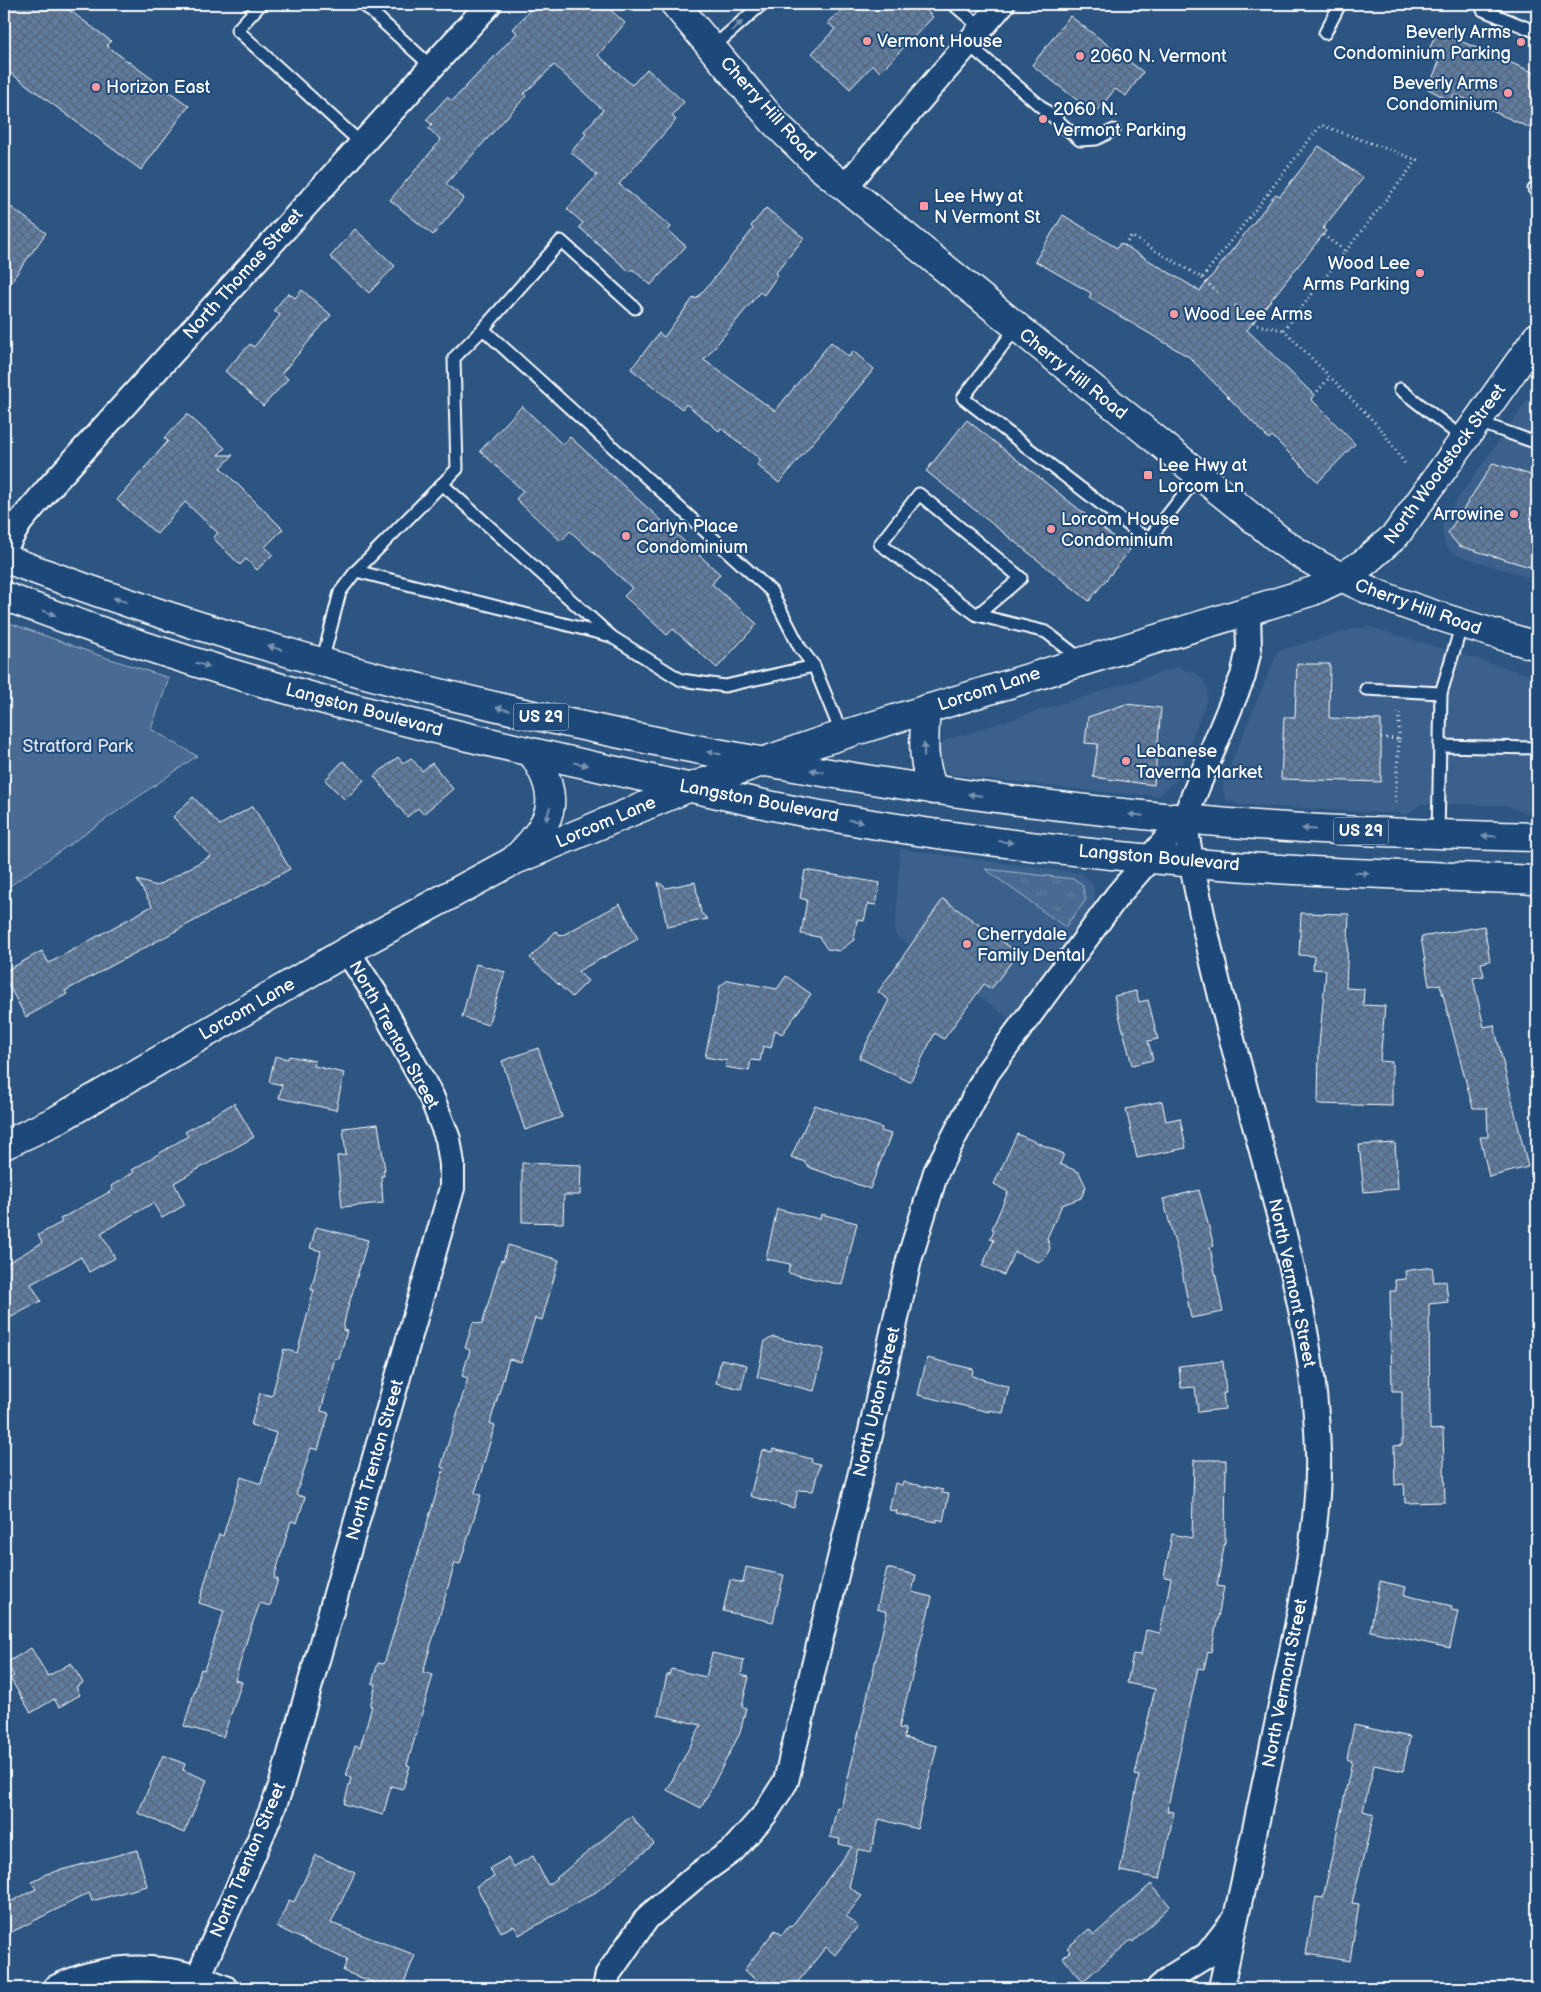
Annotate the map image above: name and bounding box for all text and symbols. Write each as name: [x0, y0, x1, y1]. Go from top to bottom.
one-way arrow: [730, 20, 742, 32]
place label: Beverly Arms Condominium Parking: [1333, 22, 1511, 64]
place label: Vermont House: [877, 31, 1003, 52]
marker: Vermont House: [861, 35, 873, 47]
marker: Beverly Arms Condominium Parking: [1515, 36, 1527, 48]
place label: 2060 N. Vermont: [1090, 46, 1227, 67]
marker: 2060 N. Vermont: [1074, 50, 1086, 62]
street label: Cherry Hill Road: [716, 53, 820, 165]
place label: Beverly Arms Condominium: [1386, 73, 1498, 115]
place label: Horizon East: [106, 77, 211, 98]
marker: Horizon East: [90, 81, 102, 93]
marker: Beverly Arms Condominium: [1502, 87, 1514, 99]
place label: 2060 N. Vermont Parking: [1053, 99, 1186, 141]
marker: 2060 N. Vermont Parking: [1037, 113, 1049, 125]
place label: Lee Hwy at N Vermont St: [934, 186, 1041, 228]
marker: Lee Hwy at N Vermont St: [918, 200, 930, 212]
street label: North Thomas Street: [179, 204, 308, 344]
place label: Wood Lee Arms Parking: [1303, 253, 1410, 295]
marker: Wood Lee Arms Parking: [1414, 267, 1426, 279]
place label: Wood Lee Arms: [1184, 304, 1312, 325]
marker: Wood Lee Arms: [1168, 308, 1180, 320]
street label: Cherry Hill Road: [1015, 324, 1131, 424]
street label: North Woodstock Street: [1380, 380, 1510, 548]
place label: Lee Hwy at Lorcom Ln: [1158, 455, 1248, 497]
marker: Lee Hwy at Lorcom Ln: [1142, 469, 1154, 481]
place label: Arrowine: [1433, 504, 1504, 525]
marker: Arrowine: [1508, 508, 1520, 520]
place label: Lorcom House Condominium: [1061, 509, 1180, 551]
place label: Carlyn Place Condominium: [636, 516, 748, 558]
marker: Lorcom House Condominium: [1045, 523, 1057, 535]
marker: Carlyn Place Condominium: [620, 530, 632, 542]
street label: Cherry Hill Road: [1352, 574, 1484, 640]
one-way arrow: [113, 595, 128, 603]
one-way arrow: [42, 609, 57, 617]
one-way arrow: [268, 644, 283, 652]
one-way arrow: [196, 661, 211, 669]
street label: Lorcom Lane: [935, 662, 1043, 715]
street label: Langston Boulevard: [283, 679, 445, 741]
road number: US 29: [514, 704, 568, 730]
one-way arrow: [496, 705, 511, 713]
park label: Stratford Park: [23, 736, 134, 757]
place label: Lebanese Taverna Market: [1136, 741, 1263, 783]
one-way arrow: [920, 742, 928, 758]
one-way arrow: [706, 749, 721, 757]
marker: Lebanese Taverna Market: [1120, 755, 1132, 767]
one-way arrow: [574, 760, 590, 768]
one-way arrow: [808, 767, 824, 775]
street label: Langston Boulevard: [678, 775, 840, 827]
street label: Lorcom Lane: [553, 791, 659, 852]
one-way arrow: [966, 791, 982, 799]
one-way arrow: [544, 807, 552, 822]
one-way arrow: [1128, 811, 1144, 819]
one-way arrow: [848, 817, 864, 825]
road number: US 29: [1334, 818, 1388, 844]
one-way arrow: [1300, 824, 1316, 832]
one-way arrow: [1480, 832, 1496, 840]
one-way arrow: [998, 838, 1014, 846]
street label: Langston Boulevard: [1078, 840, 1240, 876]
one-way arrow: [1355, 869, 1371, 877]
place label: Cherrydale Family Dental: [977, 924, 1085, 966]
marker: Cherrydale Family Dental: [961, 938, 973, 950]
street label: North Trenton Street: [344, 957, 444, 1113]
street label: Lorcom Lane: [196, 973, 299, 1045]
street label: North Vermont Street: [1264, 1197, 1320, 1370]
street label: North Upton Street: [850, 1324, 905, 1479]
street label: North Trenton Street: [342, 1377, 408, 1543]
street label: North Vermont Street: [1258, 1596, 1312, 1769]
street label: North Trenton Street: [206, 1779, 290, 1941]

